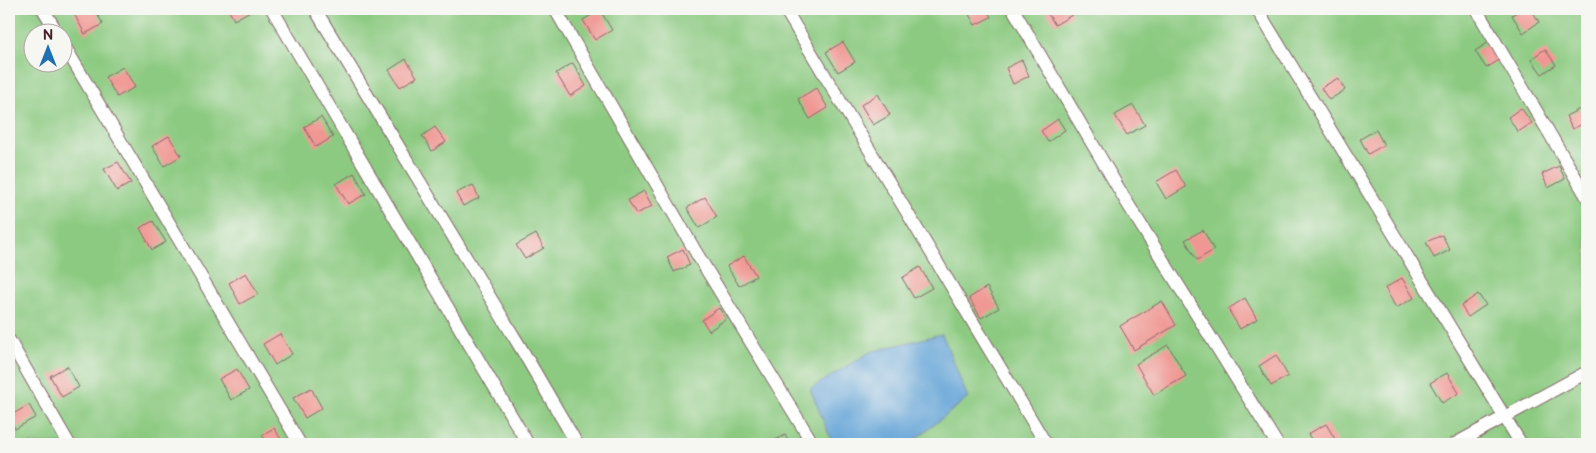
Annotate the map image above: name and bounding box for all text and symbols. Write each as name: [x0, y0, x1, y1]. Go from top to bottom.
north arrow: [22, 22, 72, 72]
text: N: [43, 27, 53, 44]

